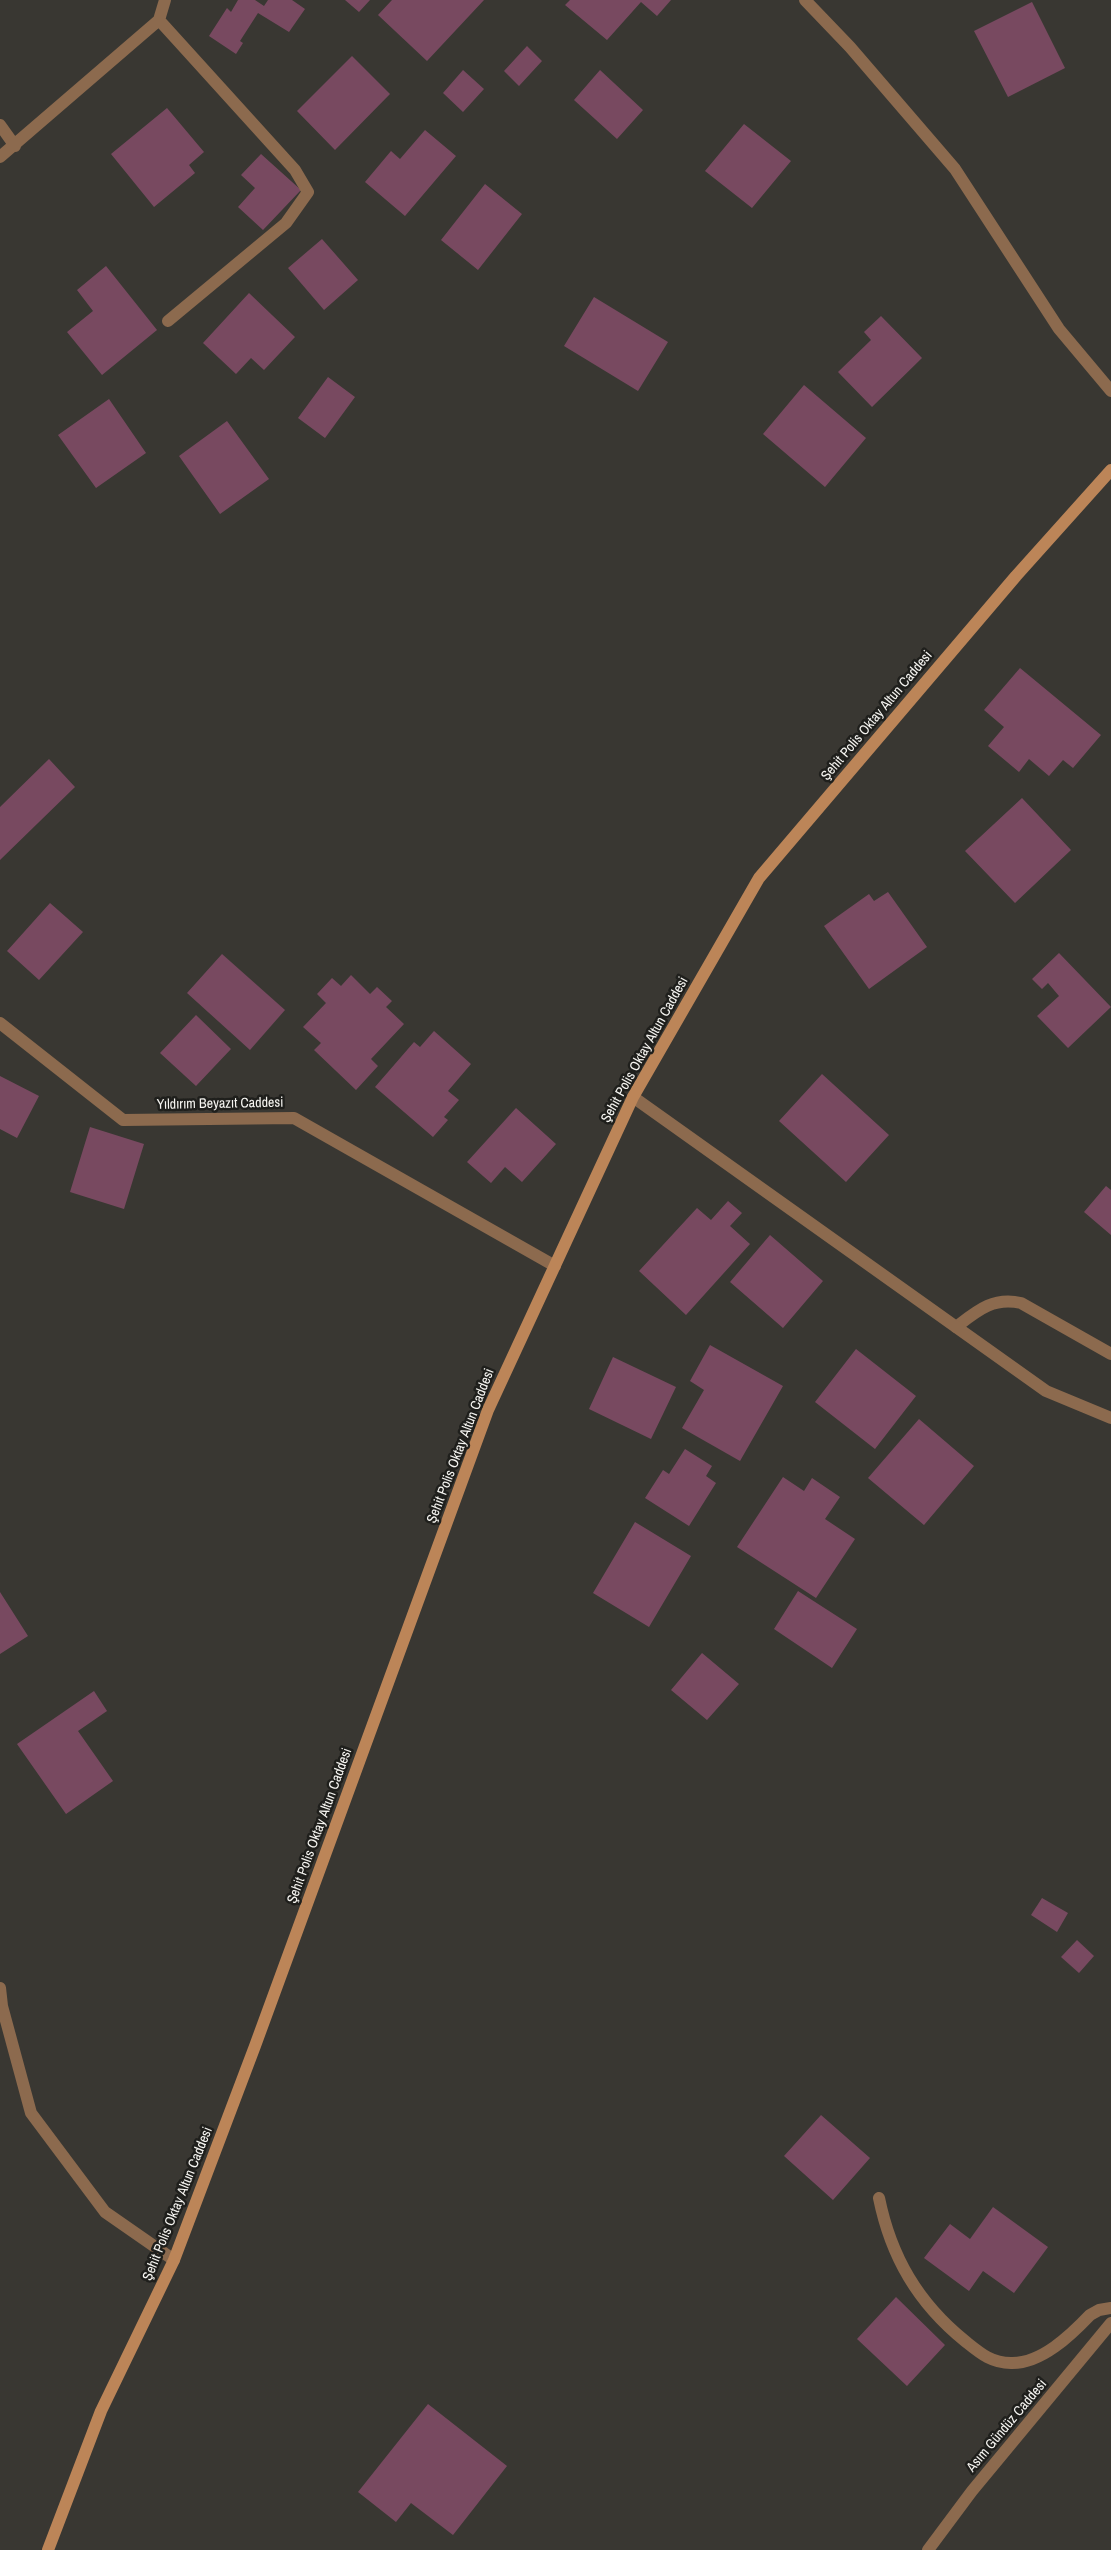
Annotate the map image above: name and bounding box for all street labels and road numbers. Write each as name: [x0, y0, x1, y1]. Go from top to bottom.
street label: Şehit Polis Oktay Altun Caddesi: [818, 648, 936, 784]
street label: Şehit Polis Oktay Altun Caddesi: [598, 974, 692, 1126]
street label: Yıldırım Beyazıt Caddesi: [157, 1094, 283, 1114]
street label: Şehit Polis Oktay Altun Caddesi: [424, 1366, 498, 1526]
street label: Şehit Polis Oktay Altun Caddesi: [284, 1746, 356, 1906]
street label: Şehit Polis Oktay Altun Caddesi: [139, 2125, 217, 2283]
street label: Asım Gündüz Caddesi: [963, 2376, 1051, 2476]

